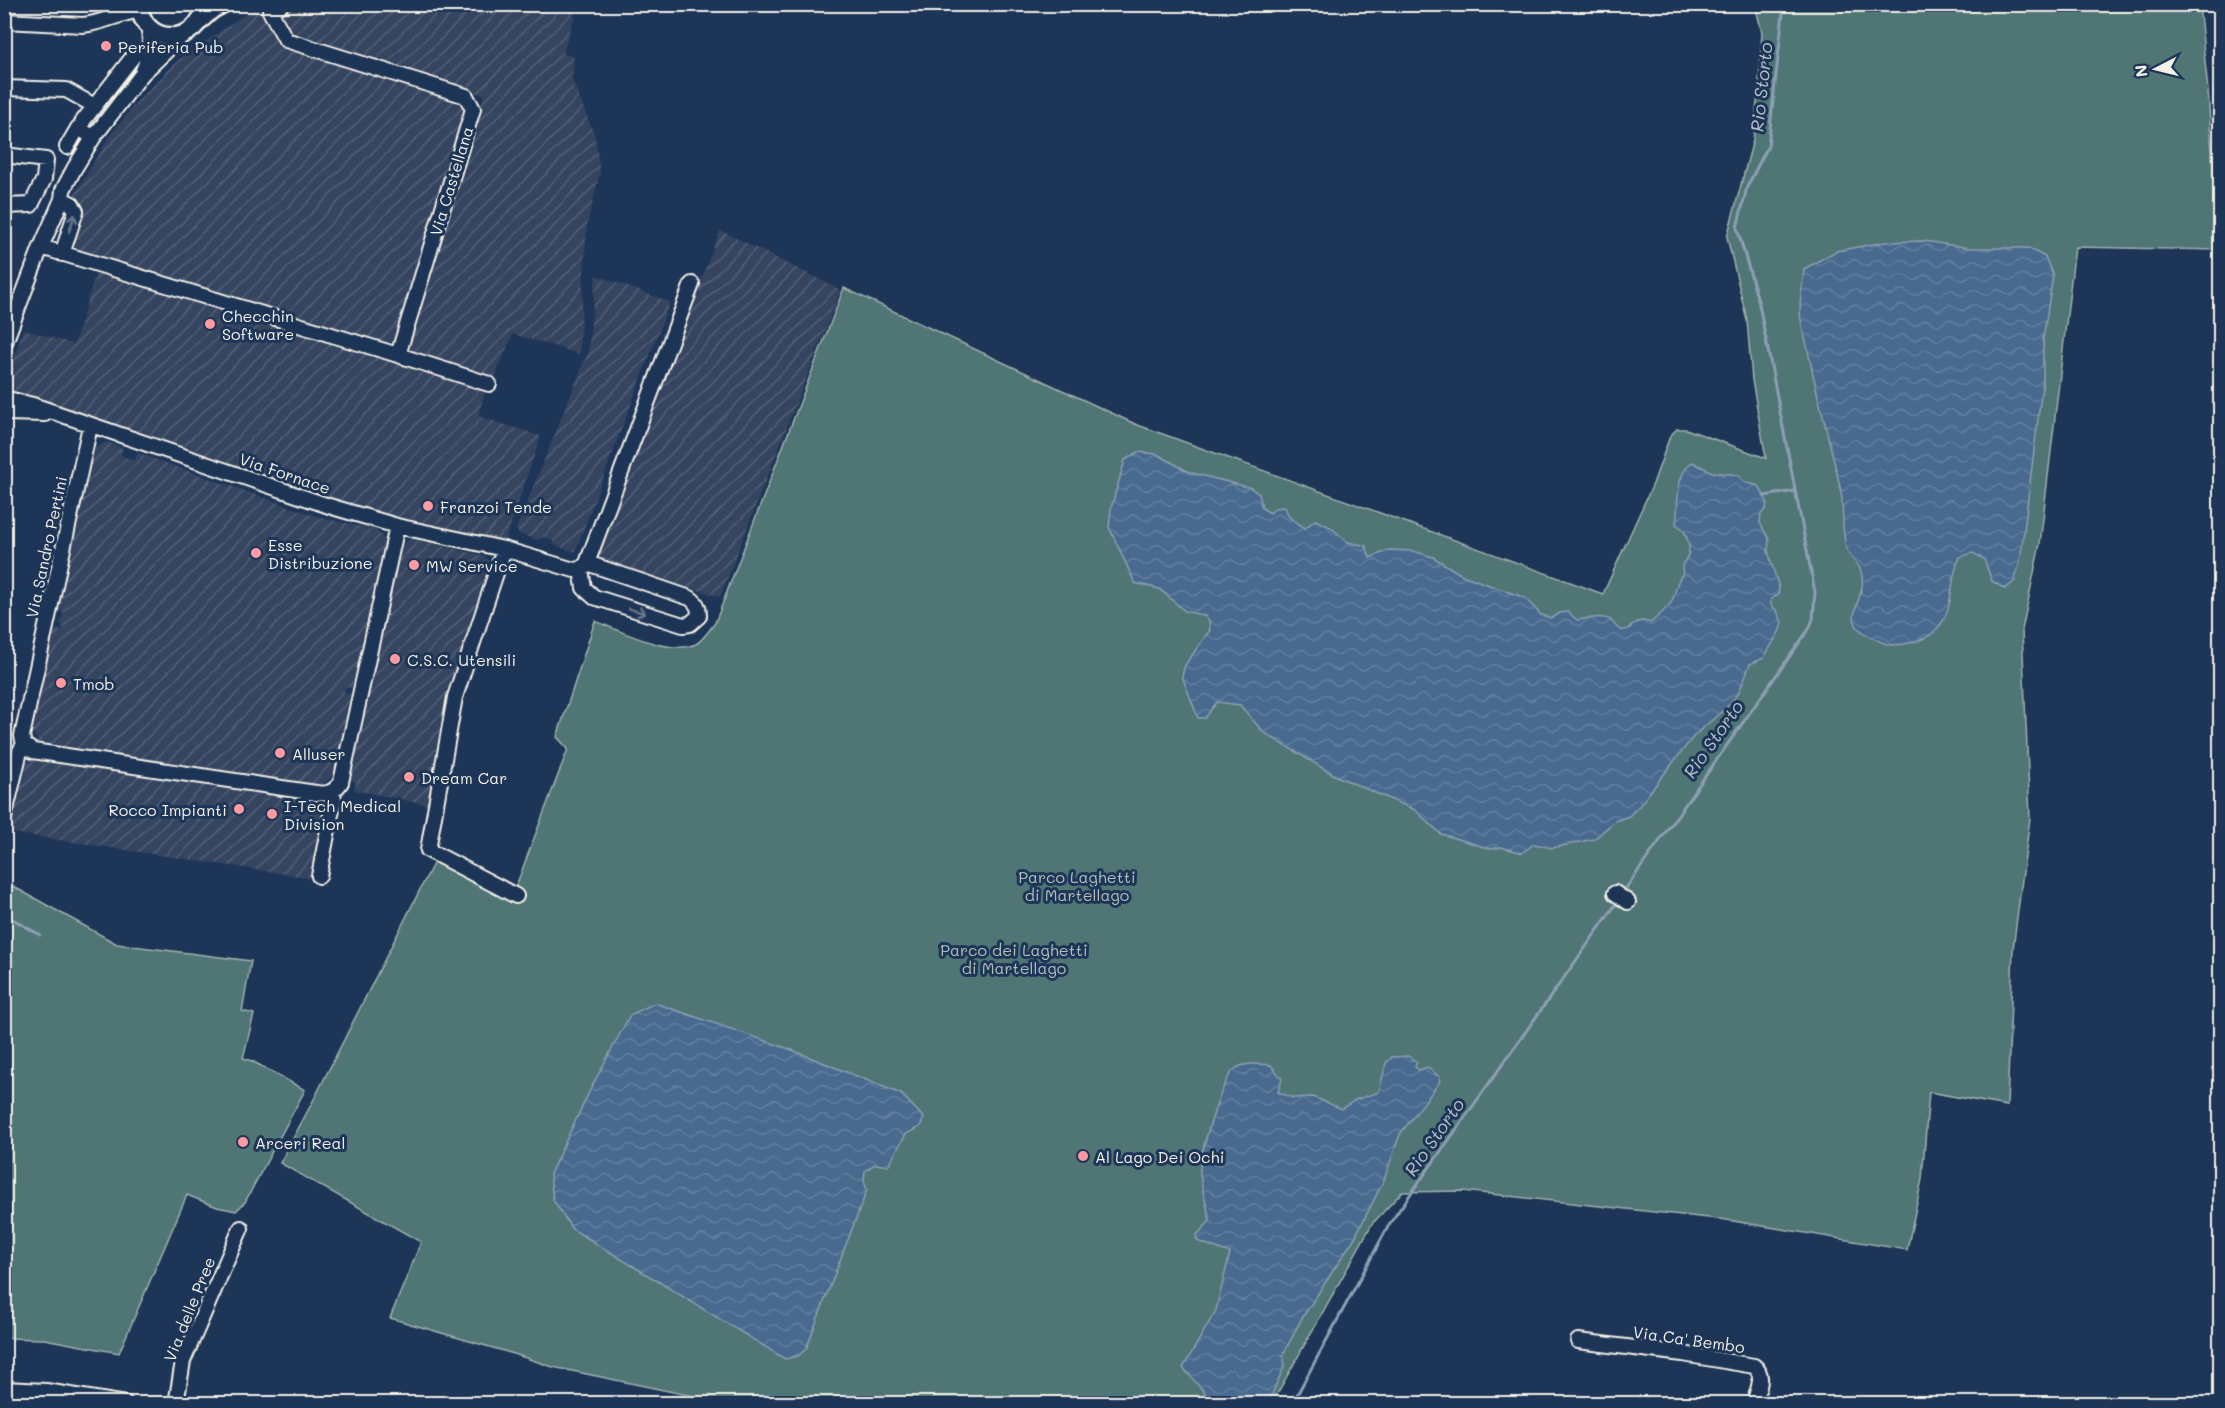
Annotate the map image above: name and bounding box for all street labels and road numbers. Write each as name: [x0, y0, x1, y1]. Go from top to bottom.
street label: Via Castellana: [424, 124, 478, 238]
street label: Via Fornace: [237, 448, 333, 498]
street label: Via Sandro Pertini: [21, 474, 71, 620]
street label: Via delle Pree: [158, 1254, 220, 1364]
street label: Via Ca' Bembo: [1632, 1321, 1746, 1357]

